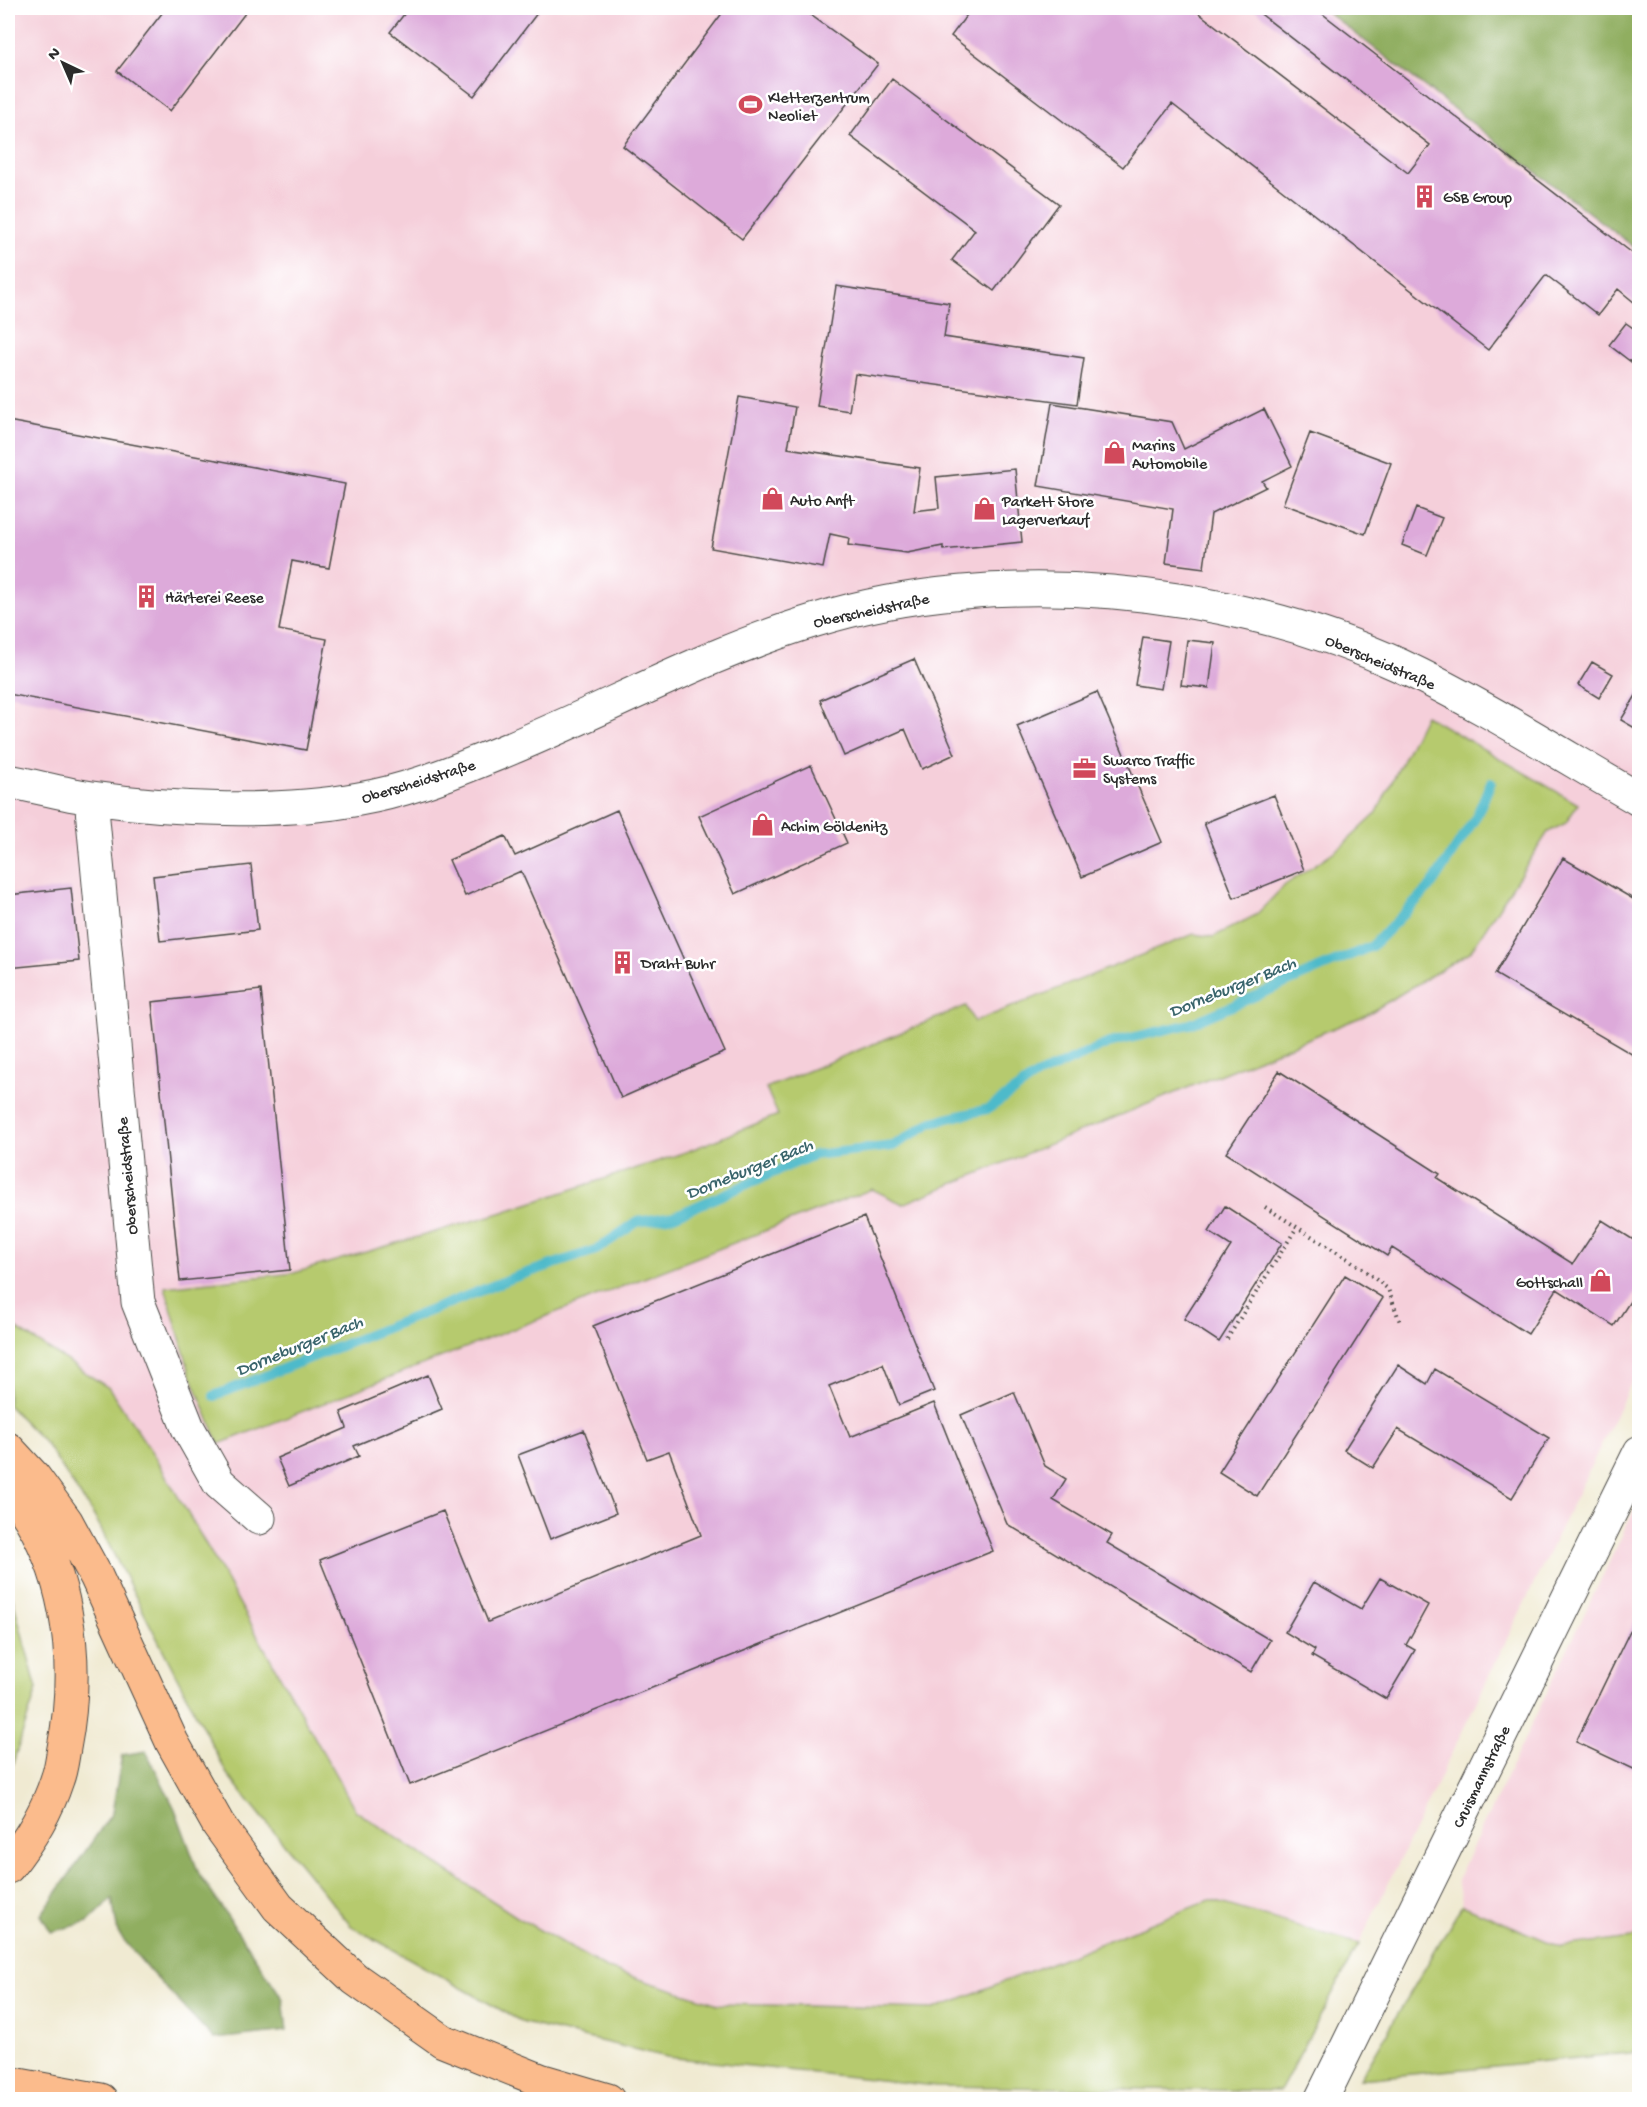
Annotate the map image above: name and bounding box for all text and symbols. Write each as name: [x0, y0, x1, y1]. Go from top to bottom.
north arrow: [33, 33, 93, 93]
text: N: [45, 44, 66, 65]
place label: Kletterzentrum Neoliet: [768, 90, 870, 127]
sports icon: Kletterzentrum Neoliet: [737, 92, 763, 118]
building icon: GSB Group: [1412, 183, 1438, 209]
place label: GSB Group: [1443, 190, 1512, 209]
place label: Marins Automobile: [1132, 438, 1208, 475]
shop icon: Marins Automobile: [1101, 440, 1127, 466]
shop icon: Auto Anft: [759, 486, 785, 512]
place label: Auto Anft: [790, 493, 856, 512]
place label: Parkett Store Lagerverkauf: [1001, 494, 1095, 531]
shop icon: Parkett Store Lagerverkauf: [971, 496, 997, 522]
building icon: Härterei Reese: [134, 583, 160, 609]
place label: Härterei Reese: [165, 590, 264, 609]
street label: Oberscheidstraße: [812, 591, 932, 634]
street label: Oberscheidstraße: [1322, 632, 1438, 696]
place label: Swarco Traffic Systems: [1103, 753, 1195, 790]
office icon: Swarco Traffic Systems: [1072, 755, 1098, 781]
street label: Oberscheidstraße: [360, 757, 479, 810]
shop icon: Achim Göldenitz: [750, 812, 776, 838]
place label: Achim Göldenitz: [781, 819, 888, 838]
building icon: Draht Buhr: [610, 949, 636, 975]
water label: Dorneburger Bach: [1167, 953, 1300, 1023]
place label: Draht Buhr: [640, 956, 716, 975]
street label: Oberscheidstraße: [115, 1115, 144, 1235]
water label: Dorneburger Bach: [684, 1135, 817, 1205]
shop icon: Gottschall: [1588, 1268, 1614, 1294]
place label: Gottschall: [1516, 1275, 1583, 1294]
water label: Dorneburger Bach: [234, 1312, 367, 1382]
street label: Cruismannstraße: [1450, 1723, 1516, 1832]

